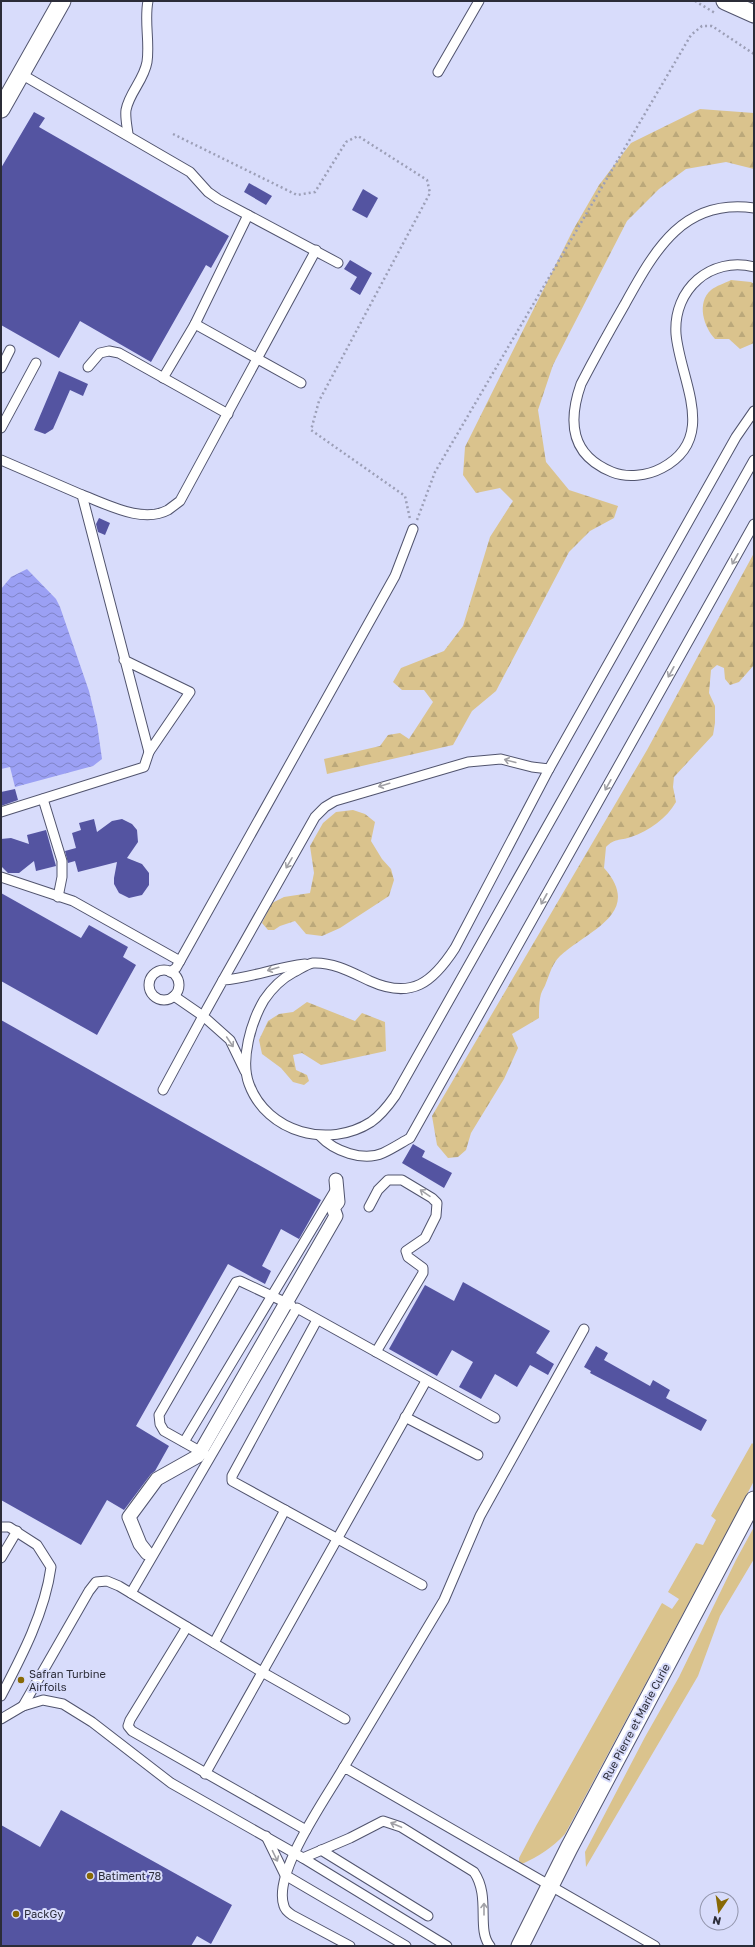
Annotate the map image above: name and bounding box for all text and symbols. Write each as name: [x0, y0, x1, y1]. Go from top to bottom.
one-way arrow: [731, 552, 738, 564]
one-way arrow: [667, 666, 675, 678]
one-way arrow: [504, 757, 517, 764]
one-way arrow: [604, 779, 611, 791]
one-way arrow: [378, 782, 391, 789]
one-way arrow: [285, 857, 293, 869]
one-way arrow: [540, 893, 548, 905]
one-way arrow: [267, 966, 280, 974]
one-way arrow: [226, 1036, 234, 1048]
one-way arrow: [420, 1189, 431, 1197]
street label: Rue Pierre et Marie Curie: [599, 1661, 672, 1782]
place label: Safran Turbine Airfoils: [29, 1667, 106, 1693]
marker: Safran Turbine Airfoils: [16, 1675, 26, 1685]
one-way arrow: [390, 1821, 402, 1828]
one-way arrow: [272, 1849, 279, 1861]
place label: Batiment 78: [98, 1869, 162, 1882]
marker: Batiment 78: [85, 1871, 95, 1881]
north arrow: [699, 1891, 739, 1931]
one-way arrow: [480, 1903, 488, 1916]
place label: PackGy: [24, 1907, 63, 1920]
marker: PackGy: [11, 1909, 21, 1919]
text: N: [711, 1914, 722, 1929]

